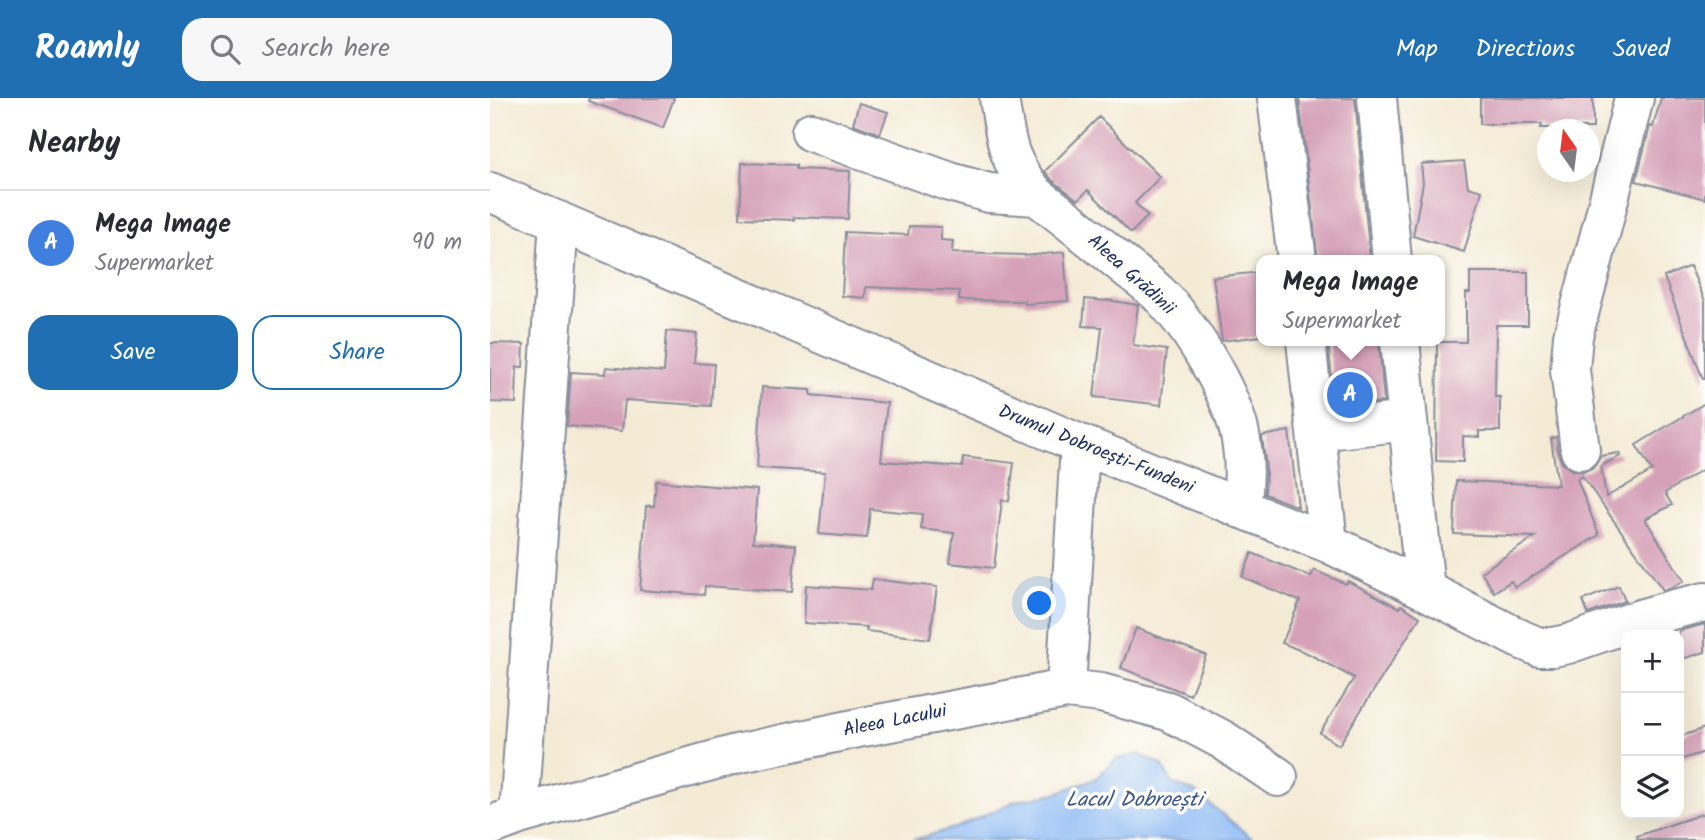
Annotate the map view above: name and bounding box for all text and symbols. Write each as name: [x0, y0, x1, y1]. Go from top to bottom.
search box: [182, 18, 672, 81]
text: Roamly: [35, 23, 140, 76]
text: Search here: [262, 28, 390, 70]
icon: search: [206, 30, 244, 68]
text: Map: [1396, 30, 1438, 69]
text: Directions: [1476, 30, 1575, 69]
text: Saved: [1613, 30, 1670, 69]
north arrow: [1537, 119, 1600, 182]
text: Nearby: [28, 120, 120, 168]
text: Mega Image: [95, 204, 231, 246]
text: A: [44, 225, 58, 261]
text: 90 m: [412, 225, 462, 261]
street label: Aleea Grădinii: [1080, 227, 1183, 324]
text: Supermarket: [95, 246, 214, 282]
popup: [1256, 255, 1445, 346]
text: Mega Image: [1283, 262, 1418, 304]
text: Supermarket: [1283, 304, 1402, 340]
button: Save: [28, 315, 238, 390]
button: Share: [252, 315, 462, 390]
pin: A: [1327, 369, 1373, 421]
street label: Drumul Dobroești-Fundeni: [993, 397, 1200, 504]
your location: [1022, 586, 1056, 620]
map controls: [1621, 630, 1684, 819]
button: +: [1621, 630, 1684, 693]
button: −: [1621, 693, 1684, 756]
street label: Aleea Lacului: [841, 696, 951, 746]
button: layers: [1621, 756, 1684, 819]
water label: Lacul Dobroești: [1066, 784, 1206, 817]

